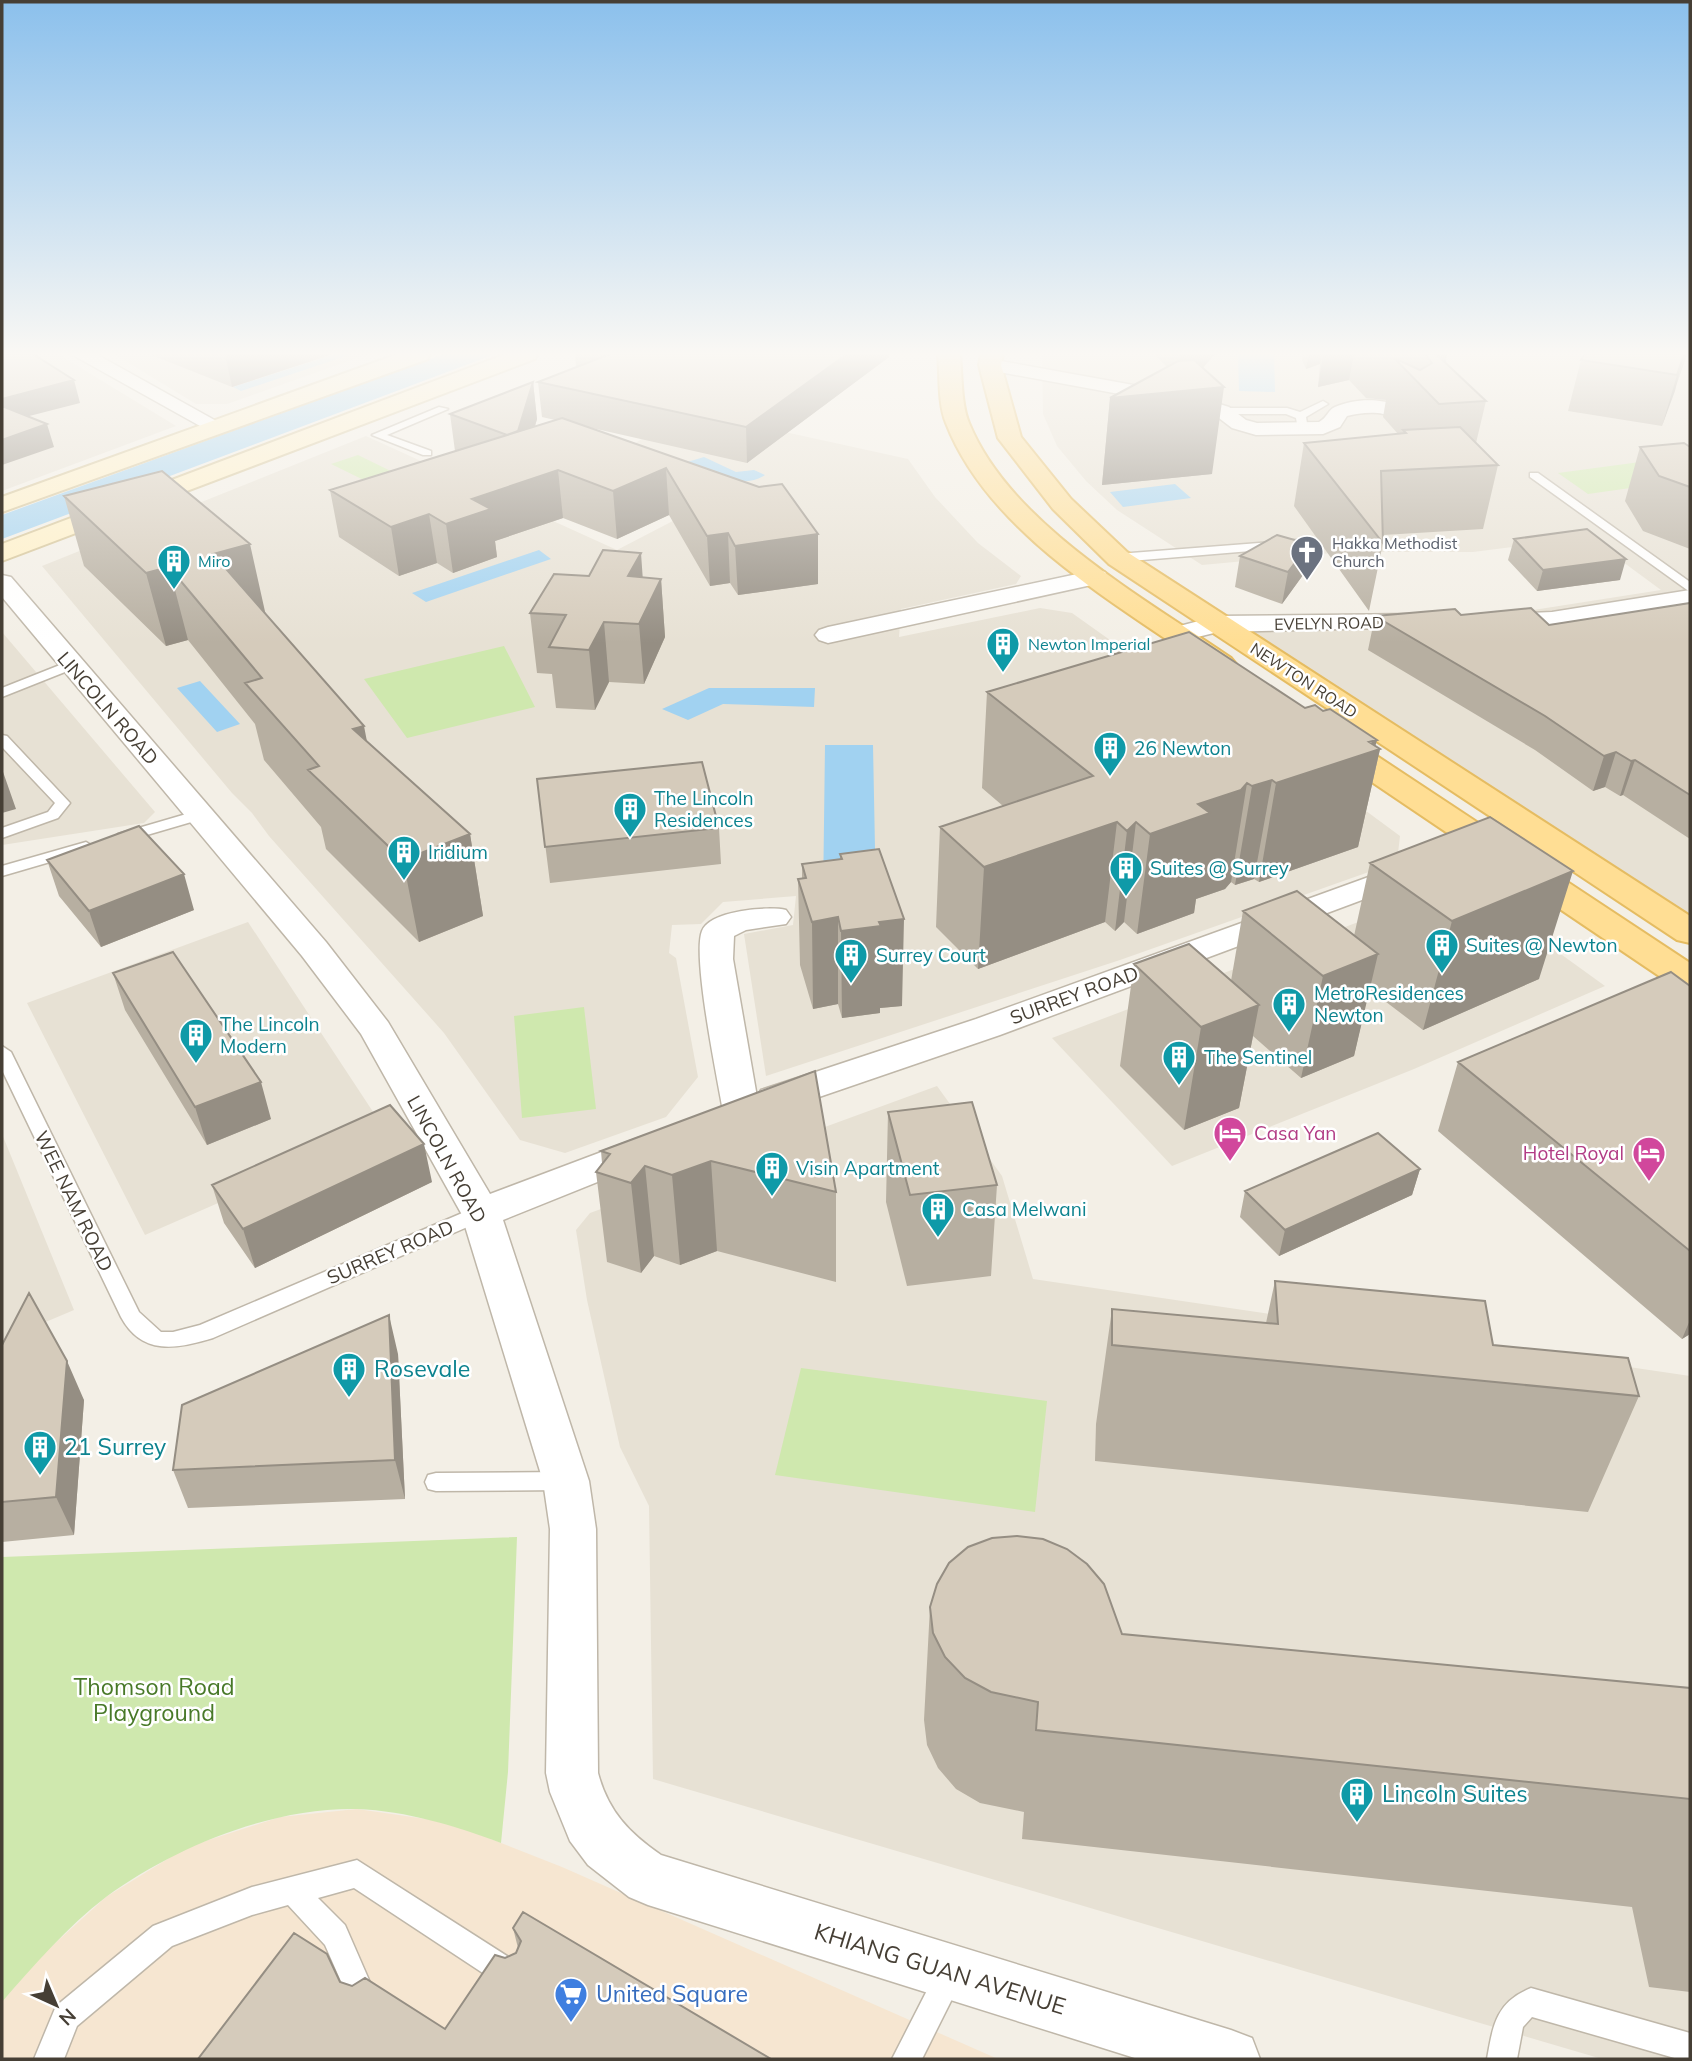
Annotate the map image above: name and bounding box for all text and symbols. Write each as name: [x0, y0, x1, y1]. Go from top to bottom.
church icon: Hakka Methodist Church: [1288, 533, 1326, 582]
place label: Hakka Methodist Church: [1332, 533, 1458, 571]
building icon: Miro: [155, 542, 193, 591]
place label: Miro: [198, 551, 230, 571]
street label: EVELYN ROAD: [1274, 612, 1384, 634]
building icon: Newton Imperial: [984, 625, 1022, 674]
place label: Newton Imperial: [1028, 634, 1150, 654]
street label: NEWTON ROAD: [1247, 638, 1361, 722]
street label: LINCOLN ROAD: [52, 647, 164, 769]
building icon: 26 Newton: [1091, 729, 1129, 778]
place label: 26 Newton: [1134, 736, 1231, 760]
place label: The Lincoln Residences: [654, 786, 754, 832]
building icon: The Lincoln Residences: [611, 790, 649, 839]
building icon: Iridium: [385, 833, 423, 882]
place label: Iridium: [428, 840, 488, 864]
building icon: Suites @ Surrey: [1107, 849, 1145, 898]
place label: Suites @ Surrey: [1150, 856, 1289, 880]
building icon: Suites @ Newton: [1423, 926, 1461, 975]
place label: Suites @ Newton: [1466, 933, 1618, 957]
building icon: Surrey Court: [832, 936, 870, 985]
place label: Surrey Court: [876, 943, 986, 967]
street label: SURREY ROAD: [1006, 961, 1142, 1029]
place label: MetroResidences Newton: [1314, 981, 1464, 1027]
building icon: MetroResidences Newton: [1270, 985, 1308, 1034]
place label: The Lincoln Modern: [220, 1012, 320, 1058]
building icon: The Lincoln Modern: [177, 1016, 215, 1065]
building icon: The Sentinel: [1160, 1038, 1198, 1087]
place label: The Sentinel: [1204, 1045, 1312, 1069]
street label: LINCOLN ROAD: [402, 1091, 492, 1227]
hotel icon: Casa Yan: [1211, 1114, 1249, 1163]
place label: Casa Yan: [1254, 1121, 1336, 1145]
street label: WEE NAM ROAD: [30, 1127, 118, 1275]
hotel icon: Hotel Royal: [1630, 1134, 1668, 1183]
place label: Hotel Royal: [1523, 1141, 1624, 1165]
building icon: Visin Apartment: [753, 1149, 791, 1198]
place label: Visin Apartment: [796, 1156, 940, 1180]
building icon: Casa Melwani: [919, 1190, 957, 1239]
place label: Casa Melwani: [962, 1197, 1086, 1221]
street label: SURREY ROAD: [323, 1215, 457, 1289]
building icon: Rosevale: [330, 1350, 368, 1399]
place label: Rosevale: [374, 1354, 470, 1383]
building icon: 21 Surrey: [21, 1428, 59, 1477]
place label: 21 Surrey: [64, 1432, 166, 1461]
park label: Thomson Road Playground: [73, 1672, 235, 1727]
building icon: Lincoln Suites: [1338, 1775, 1376, 1824]
place label: Lincoln Suites: [1382, 1779, 1528, 1808]
street label: KHIANG GUAN AVENUE: [811, 1916, 1069, 2021]
north arrow: [21, 1970, 91, 2040]
supermarket icon: United Square: [552, 1975, 590, 2024]
place label: United Square: [596, 1979, 748, 2008]
text: N: [54, 2004, 81, 2031]

